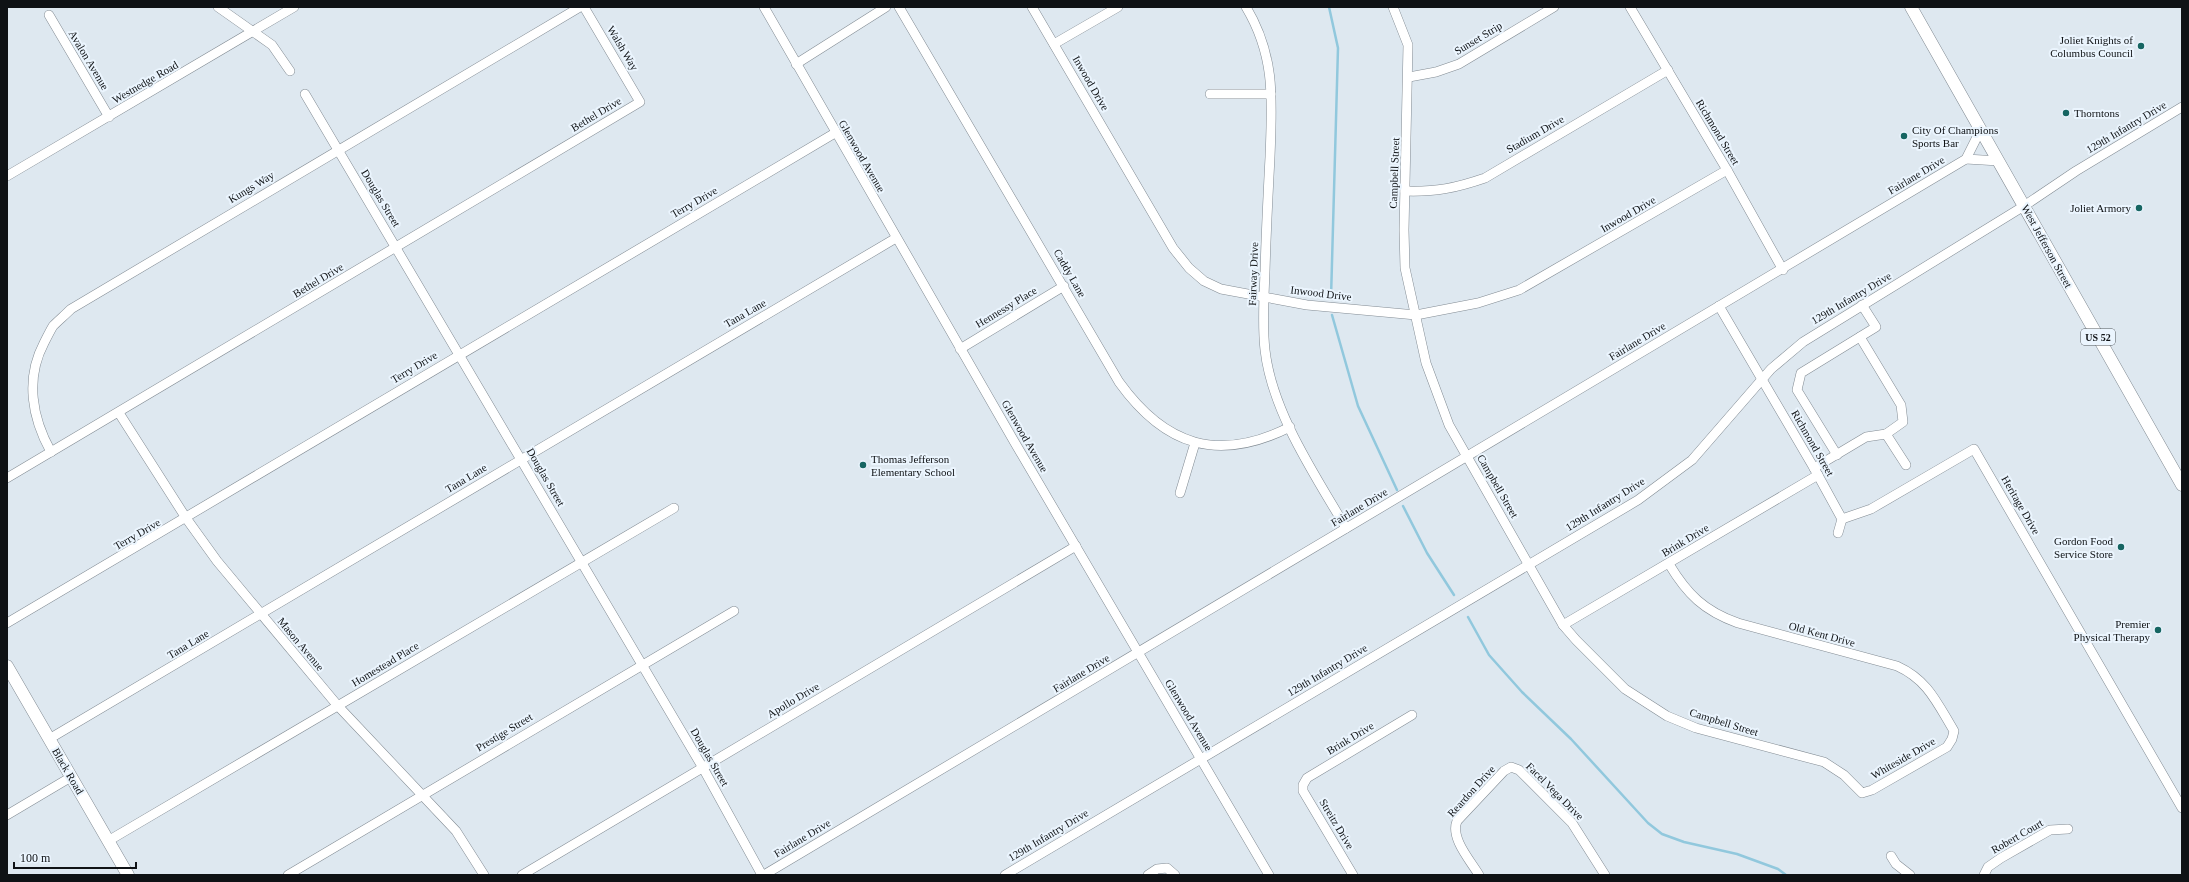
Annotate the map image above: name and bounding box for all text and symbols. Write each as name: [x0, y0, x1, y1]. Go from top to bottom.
street label: Sunset Strip: [1452, 19, 1504, 57]
street label: Walsh Way: [605, 24, 641, 73]
street label: Avalon Avenue: [67, 28, 111, 92]
place label: Joliet Knights of Columbus Council: [2050, 34, 2133, 59]
marker: Joliet Knights of Columbus Council: [2136, 41, 2146, 51]
street label: Inwood Drive: [1070, 53, 1112, 113]
street label: Westnedge Road: [110, 58, 180, 106]
street label: Bethel Drive: [569, 94, 623, 134]
street label: Richmond Street: [1694, 97, 1742, 167]
street label: 129th Infantry Drive: [2084, 98, 2168, 156]
place label: Thorntons: [2074, 107, 2119, 119]
marker: Thorntons: [2061, 108, 2071, 118]
street label: Stadium Drive: [1504, 113, 1566, 155]
street label: Glenwood Avenue: [836, 118, 888, 194]
place label: City Of Champions Sports Bar: [1912, 124, 1998, 149]
marker: City Of Champions Sports Bar: [1899, 131, 1909, 141]
street label: Campbell Street: [1387, 137, 1401, 209]
street label: Fairlane Drive: [1886, 153, 1947, 197]
street label: Douglas Street: [359, 167, 403, 229]
street label: Kungs Way: [226, 168, 276, 205]
street label: Terry Drive: [669, 184, 719, 220]
street label: Inwood Drive: [1598, 193, 1658, 235]
street label: West Jefferson Street: [2019, 202, 2075, 290]
place label: Joliet Armory: [2070, 202, 2131, 214]
marker: Joliet Armory: [2134, 203, 2144, 213]
street label: Fairway Drive: [1246, 242, 1260, 306]
street label: Caddy Lane: [1051, 247, 1089, 299]
street label: Bethel Drive: [291, 260, 345, 300]
street label: 129th Infantry Drive: [1809, 269, 1893, 327]
street label: Inwood Drive: [1290, 283, 1352, 303]
street label: Hennessy Place: [973, 284, 1039, 330]
street label: Tana Lane: [722, 296, 768, 330]
street label: Fairlane Drive: [1607, 319, 1668, 363]
road number: US 52: [2081, 329, 2115, 345]
street label: Terry Drive: [389, 349, 439, 385]
street label: Glenwood Avenue: [999, 398, 1051, 474]
street label: Richmond Street: [1789, 408, 1837, 478]
street label: Douglas Street: [525, 446, 567, 508]
street label: Campbell Street: [1475, 452, 1521, 520]
place label: Thomas Jefferson Elementary School: [871, 453, 955, 478]
marker: Thomas Jefferson Elementary School: [858, 460, 868, 470]
street label: Tana Lane: [443, 461, 489, 495]
street label: Heritage Drive: [1999, 474, 2043, 537]
street label: 129th Infantry Drive: [1563, 475, 1647, 533]
street label: Fairlane Drive: [1329, 485, 1390, 529]
street label: Terry Drive: [112, 516, 162, 552]
street label: Brink Drive: [1659, 521, 1711, 559]
place label: Gordon Food Service Store: [2054, 535, 2113, 560]
marker: Gordon Food Service Store: [2116, 542, 2126, 552]
street label: Mason Avenue: [275, 615, 327, 673]
place label: Premier Physical Therapy: [2074, 618, 2150, 643]
street label: Old Kent Drive: [1787, 619, 1857, 649]
marker: Premier Physical Therapy: [2153, 625, 2163, 635]
street label: Tana Lane: [165, 627, 211, 661]
street label: Homestead Place: [349, 639, 421, 689]
street label: 129th Infantry Drive: [1285, 641, 1369, 699]
street label: Fairlane Drive: [1051, 651, 1112, 695]
street label: Glenwood Avenue: [1163, 677, 1215, 753]
street label: Apollo Drive: [765, 680, 821, 720]
street label: Campbell Street: [1688, 706, 1760, 738]
street label: Prestige Street: [474, 710, 534, 754]
street label: Brink Drive: [1324, 719, 1376, 757]
street label: Douglas Street: [689, 726, 731, 788]
street label: Whiteside Drive: [1869, 735, 1937, 781]
street label: Black Road: [50, 746, 86, 797]
street label: Facel Vega Drive: [1524, 760, 1586, 822]
street label: Reardon Drive: [1445, 763, 1497, 819]
street label: Streitz Drive: [1317, 797, 1357, 851]
street label: 129th Infantry Drive: [1006, 806, 1090, 864]
street label: Fairlane Drive: [772, 816, 833, 860]
street label: Robert Court: [1989, 816, 2045, 856]
scale bar: [14, 844, 136, 870]
text: 100 m: [20, 851, 51, 865]

